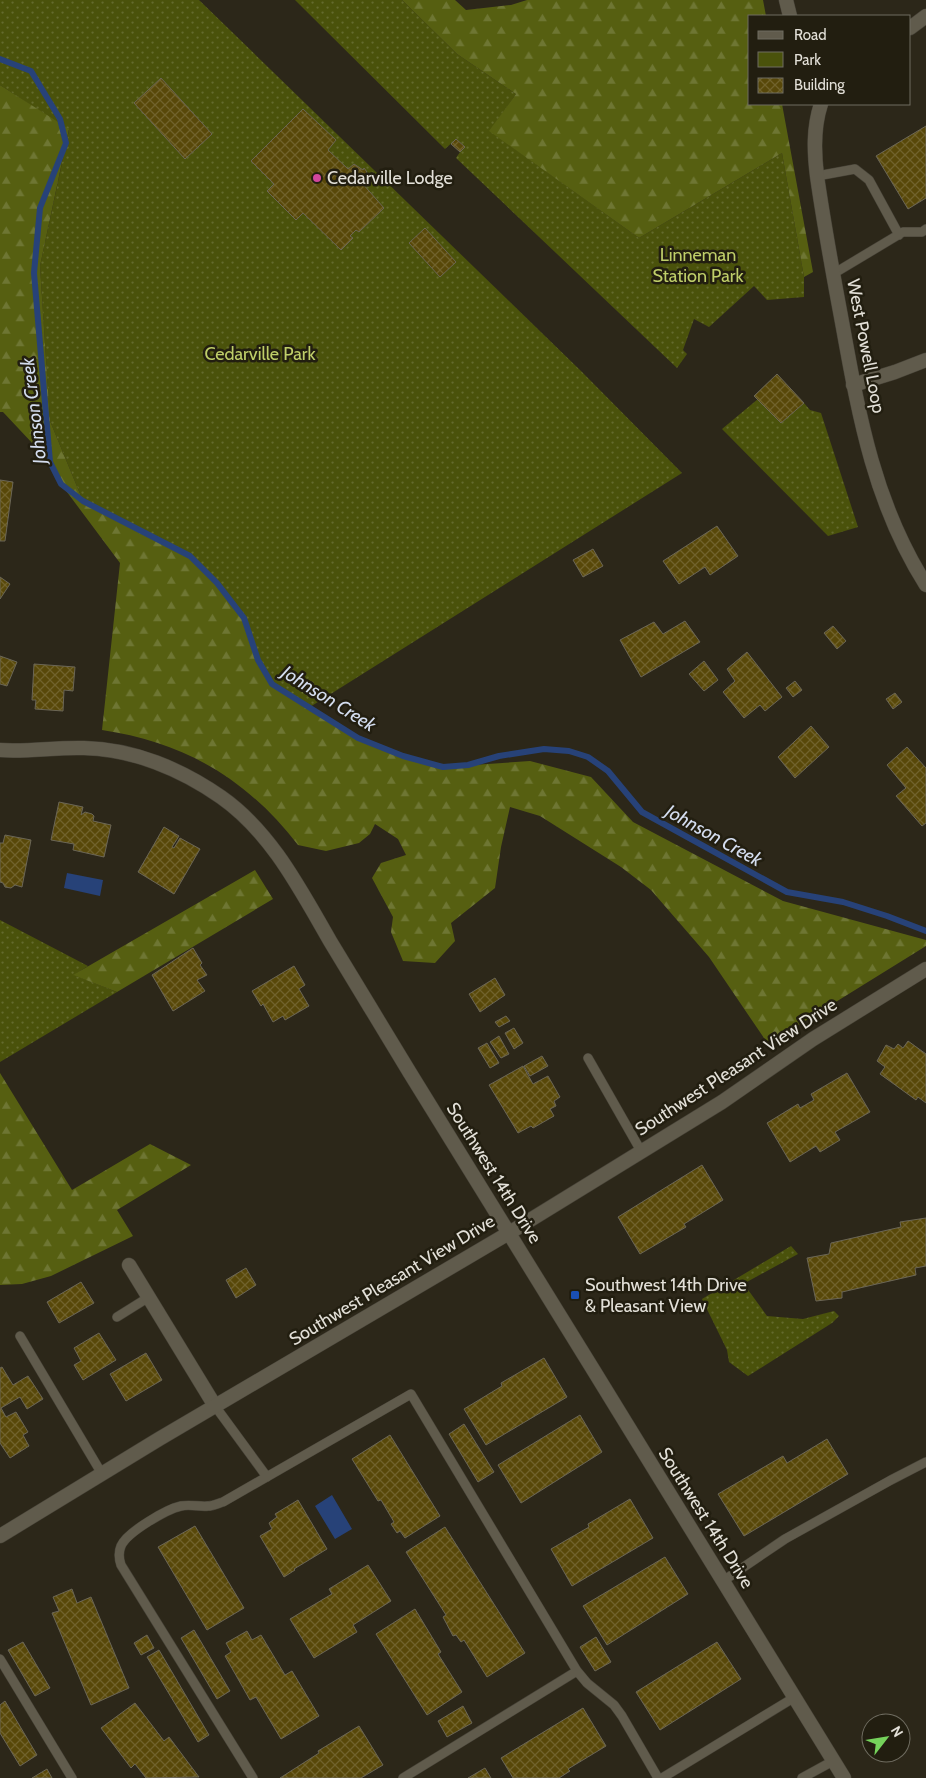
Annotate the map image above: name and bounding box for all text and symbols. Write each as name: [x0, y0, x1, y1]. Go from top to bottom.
legend: [748, 15, 911, 105]
text: Road: [794, 26, 827, 44]
text: Park: [794, 51, 821, 69]
text: Building: [794, 76, 845, 94]
place label: Cedarville Lodge: [327, 167, 453, 189]
marker: Cedarville Lodge: [311, 172, 323, 184]
park label: Linneman Station Park: [652, 244, 744, 287]
street label: West Powell Loop: [842, 277, 890, 415]
park label: Cedarville Park: [204, 343, 317, 365]
water label: Johnson Creek: [15, 356, 52, 467]
water label: Johnson Creek: [276, 659, 381, 737]
water label: Johnson Creek: [660, 799, 767, 872]
street label: Southwest Pleasant View Drive: [631, 994, 841, 1140]
street label: Southwest 14th Drive: [442, 1099, 546, 1247]
street label: Southwest Pleasant View Drive: [285, 1210, 499, 1350]
place label: Southwest 14th Drive & Pleasant View: [585, 1274, 747, 1317]
marker: Southwest 14th Drive & Pleasant View: [569, 1289, 581, 1301]
street label: Southwest 14th Drive: [654, 1444, 758, 1592]
north arrow: [861, 1713, 911, 1763]
text: N: [887, 1722, 907, 1740]

